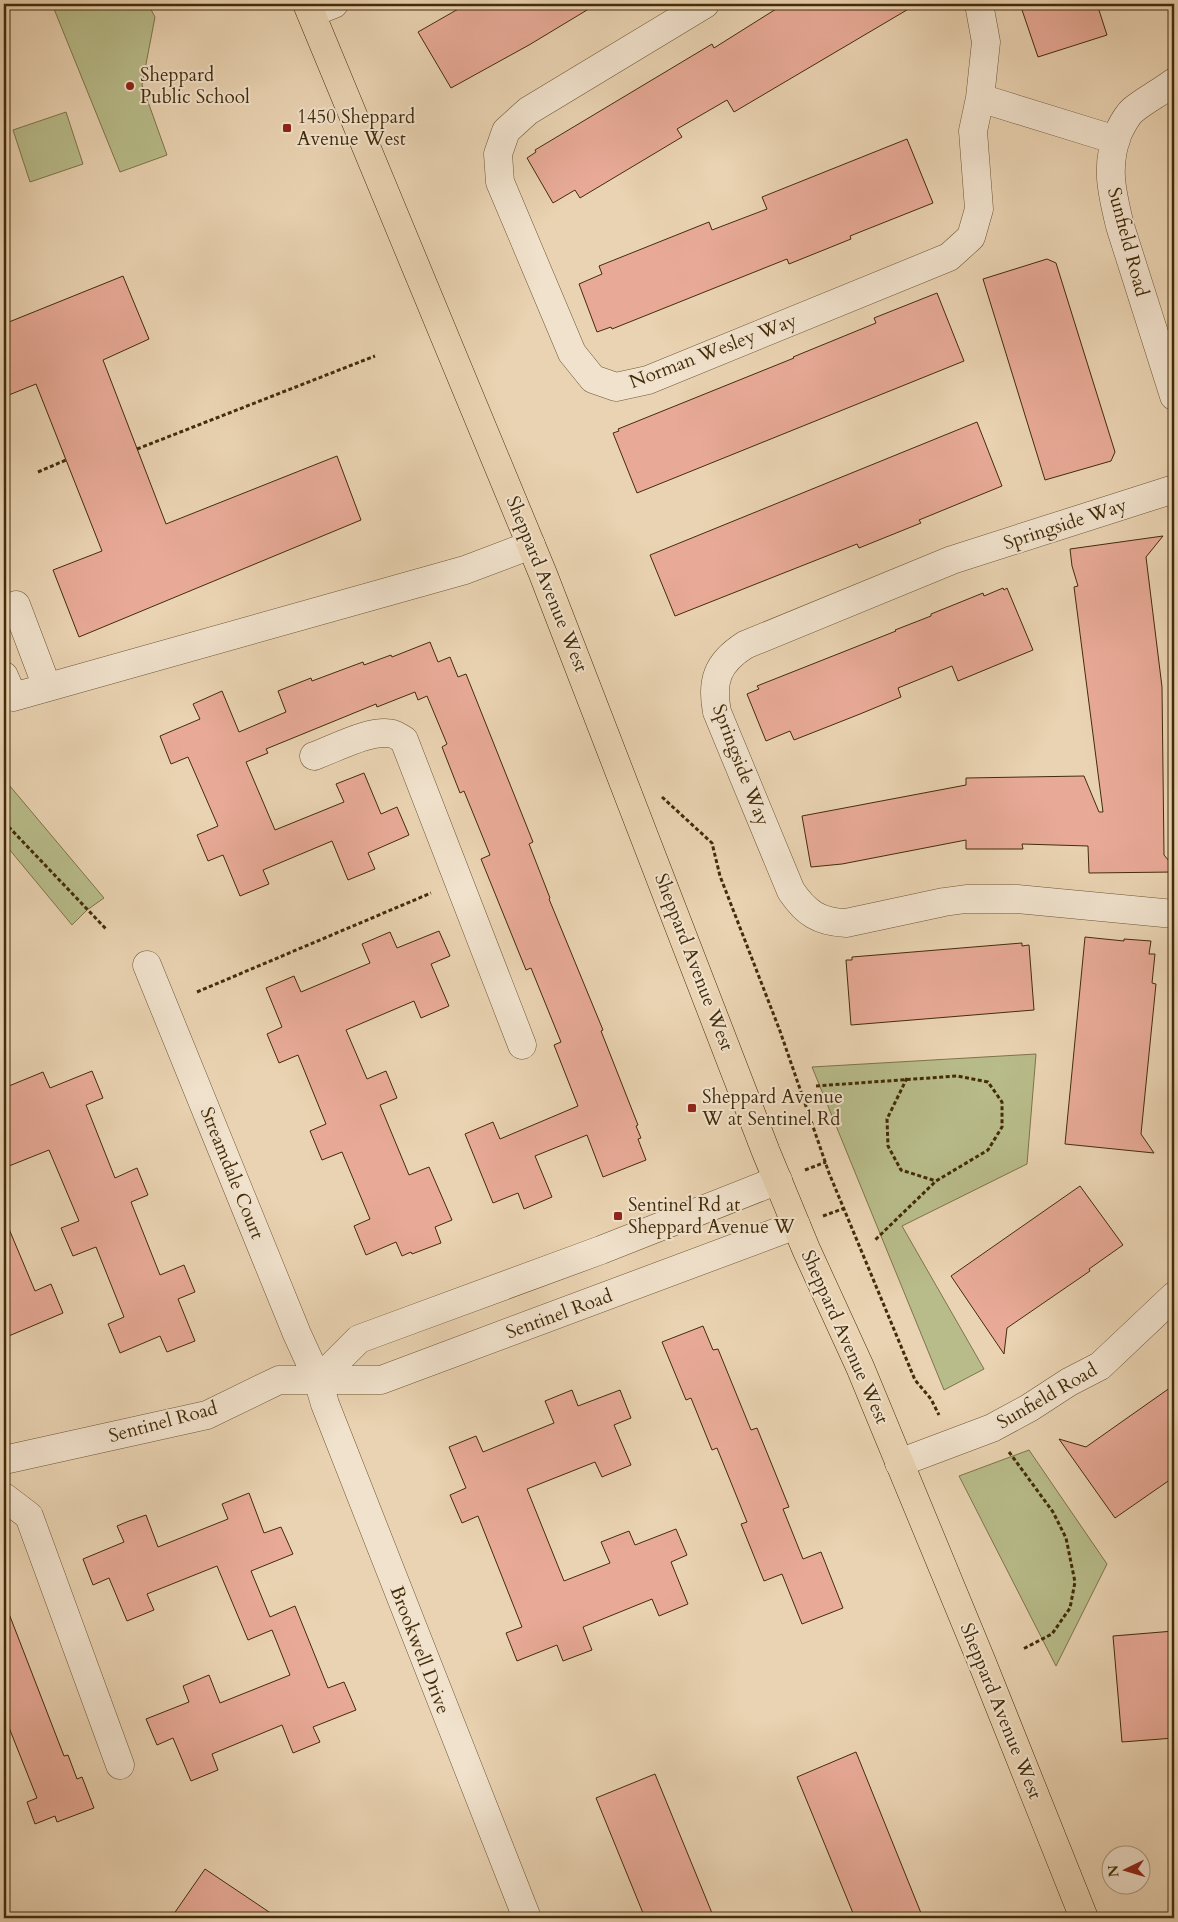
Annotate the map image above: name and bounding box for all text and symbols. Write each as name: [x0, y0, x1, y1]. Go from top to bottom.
place label: Sheppard Public School: [140, 62, 250, 110]
marker: Sheppard Public School: [124, 80, 136, 92]
place label: 1450 Sheppard Avenue West: [297, 104, 415, 152]
marker: 1450 Sheppard Avenue West: [281, 122, 293, 134]
street label: Sunfield Road: [1101, 185, 1155, 299]
street label: Norman Wesley Way: [626, 307, 800, 395]
street label: Sheppard Avenue West: [500, 492, 594, 676]
street label: Springside Way: [1000, 492, 1130, 556]
street label: Springside Way: [706, 701, 776, 829]
street label: Sheppard Avenue West: [648, 870, 740, 1054]
place label: Sheppard Avenue W at Sentinel Rd: [701, 1084, 843, 1132]
marker: Sheppard Avenue W at Sentinel Rd: [686, 1102, 698, 1114]
street label: Streamdale Court: [194, 1103, 270, 1243]
place label: Sentinel Rd at Sheppard Avenue W: [628, 1192, 795, 1240]
marker: Sentinel Rd at Sheppard Avenue W: [612, 1210, 624, 1222]
street label: Sheppard Avenue West: [795, 1246, 895, 1428]
street label: Sentinel Road: [502, 1283, 616, 1345]
street label: Sunfield Road: [992, 1357, 1102, 1435]
street label: Sentinel Road: [106, 1395, 220, 1449]
street label: Brookwell Drive: [384, 1582, 456, 1718]
street label: Sheppard Avenue West: [954, 1619, 1048, 1803]
north arrow: [1100, 1844, 1150, 1894]
text: N: [1104, 1864, 1124, 1878]

